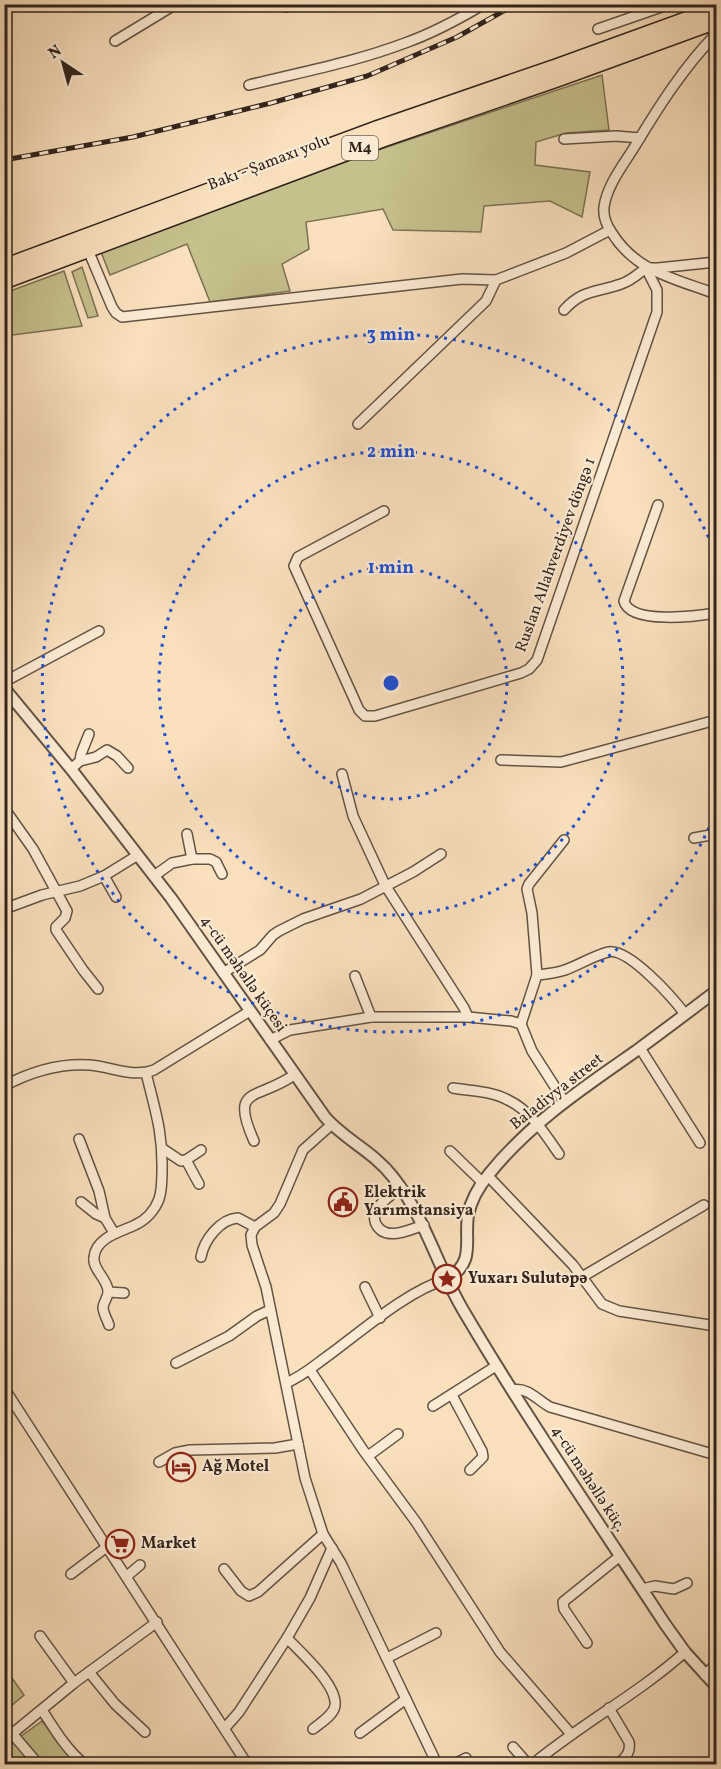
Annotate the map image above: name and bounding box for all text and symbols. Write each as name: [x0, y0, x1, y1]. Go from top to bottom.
north arrow: [33, 33, 93, 93]
text: N: [44, 40, 67, 65]
street label: Bakı - Şamaxı yolu: [205, 130, 333, 196]
road number: M4: [342, 136, 378, 160]
text: 3 min: [367, 323, 415, 348]
text: 2 min: [367, 440, 415, 465]
street label: Ruslan Allahverdiyev döngə 1: [510, 455, 602, 655]
text: 1 min: [368, 556, 414, 581]
centre of rings: [381, 673, 401, 693]
street label: 4-cü məhəllə küçesi: [194, 911, 292, 1037]
street label: Baladiyya street: [506, 1048, 609, 1135]
place label: Elektrik Yarımstansiya: [364, 1182, 474, 1222]
public building icon: Elektrik Yarımstansiya: [327, 1186, 359, 1218]
place icon: Yuxarı Sulutəpə: [431, 1263, 463, 1295]
place label: Yuxarı Sulutəpə: [468, 1268, 587, 1290]
street label: 4-cü məhəllə küç.: [545, 1422, 631, 1536]
hotel icon: Ağ Motel: [165, 1451, 197, 1483]
place label: Ağ Motel: [202, 1456, 270, 1478]
supermarket icon: Market: [104, 1528, 136, 1560]
place label: Market: [141, 1533, 196, 1555]

